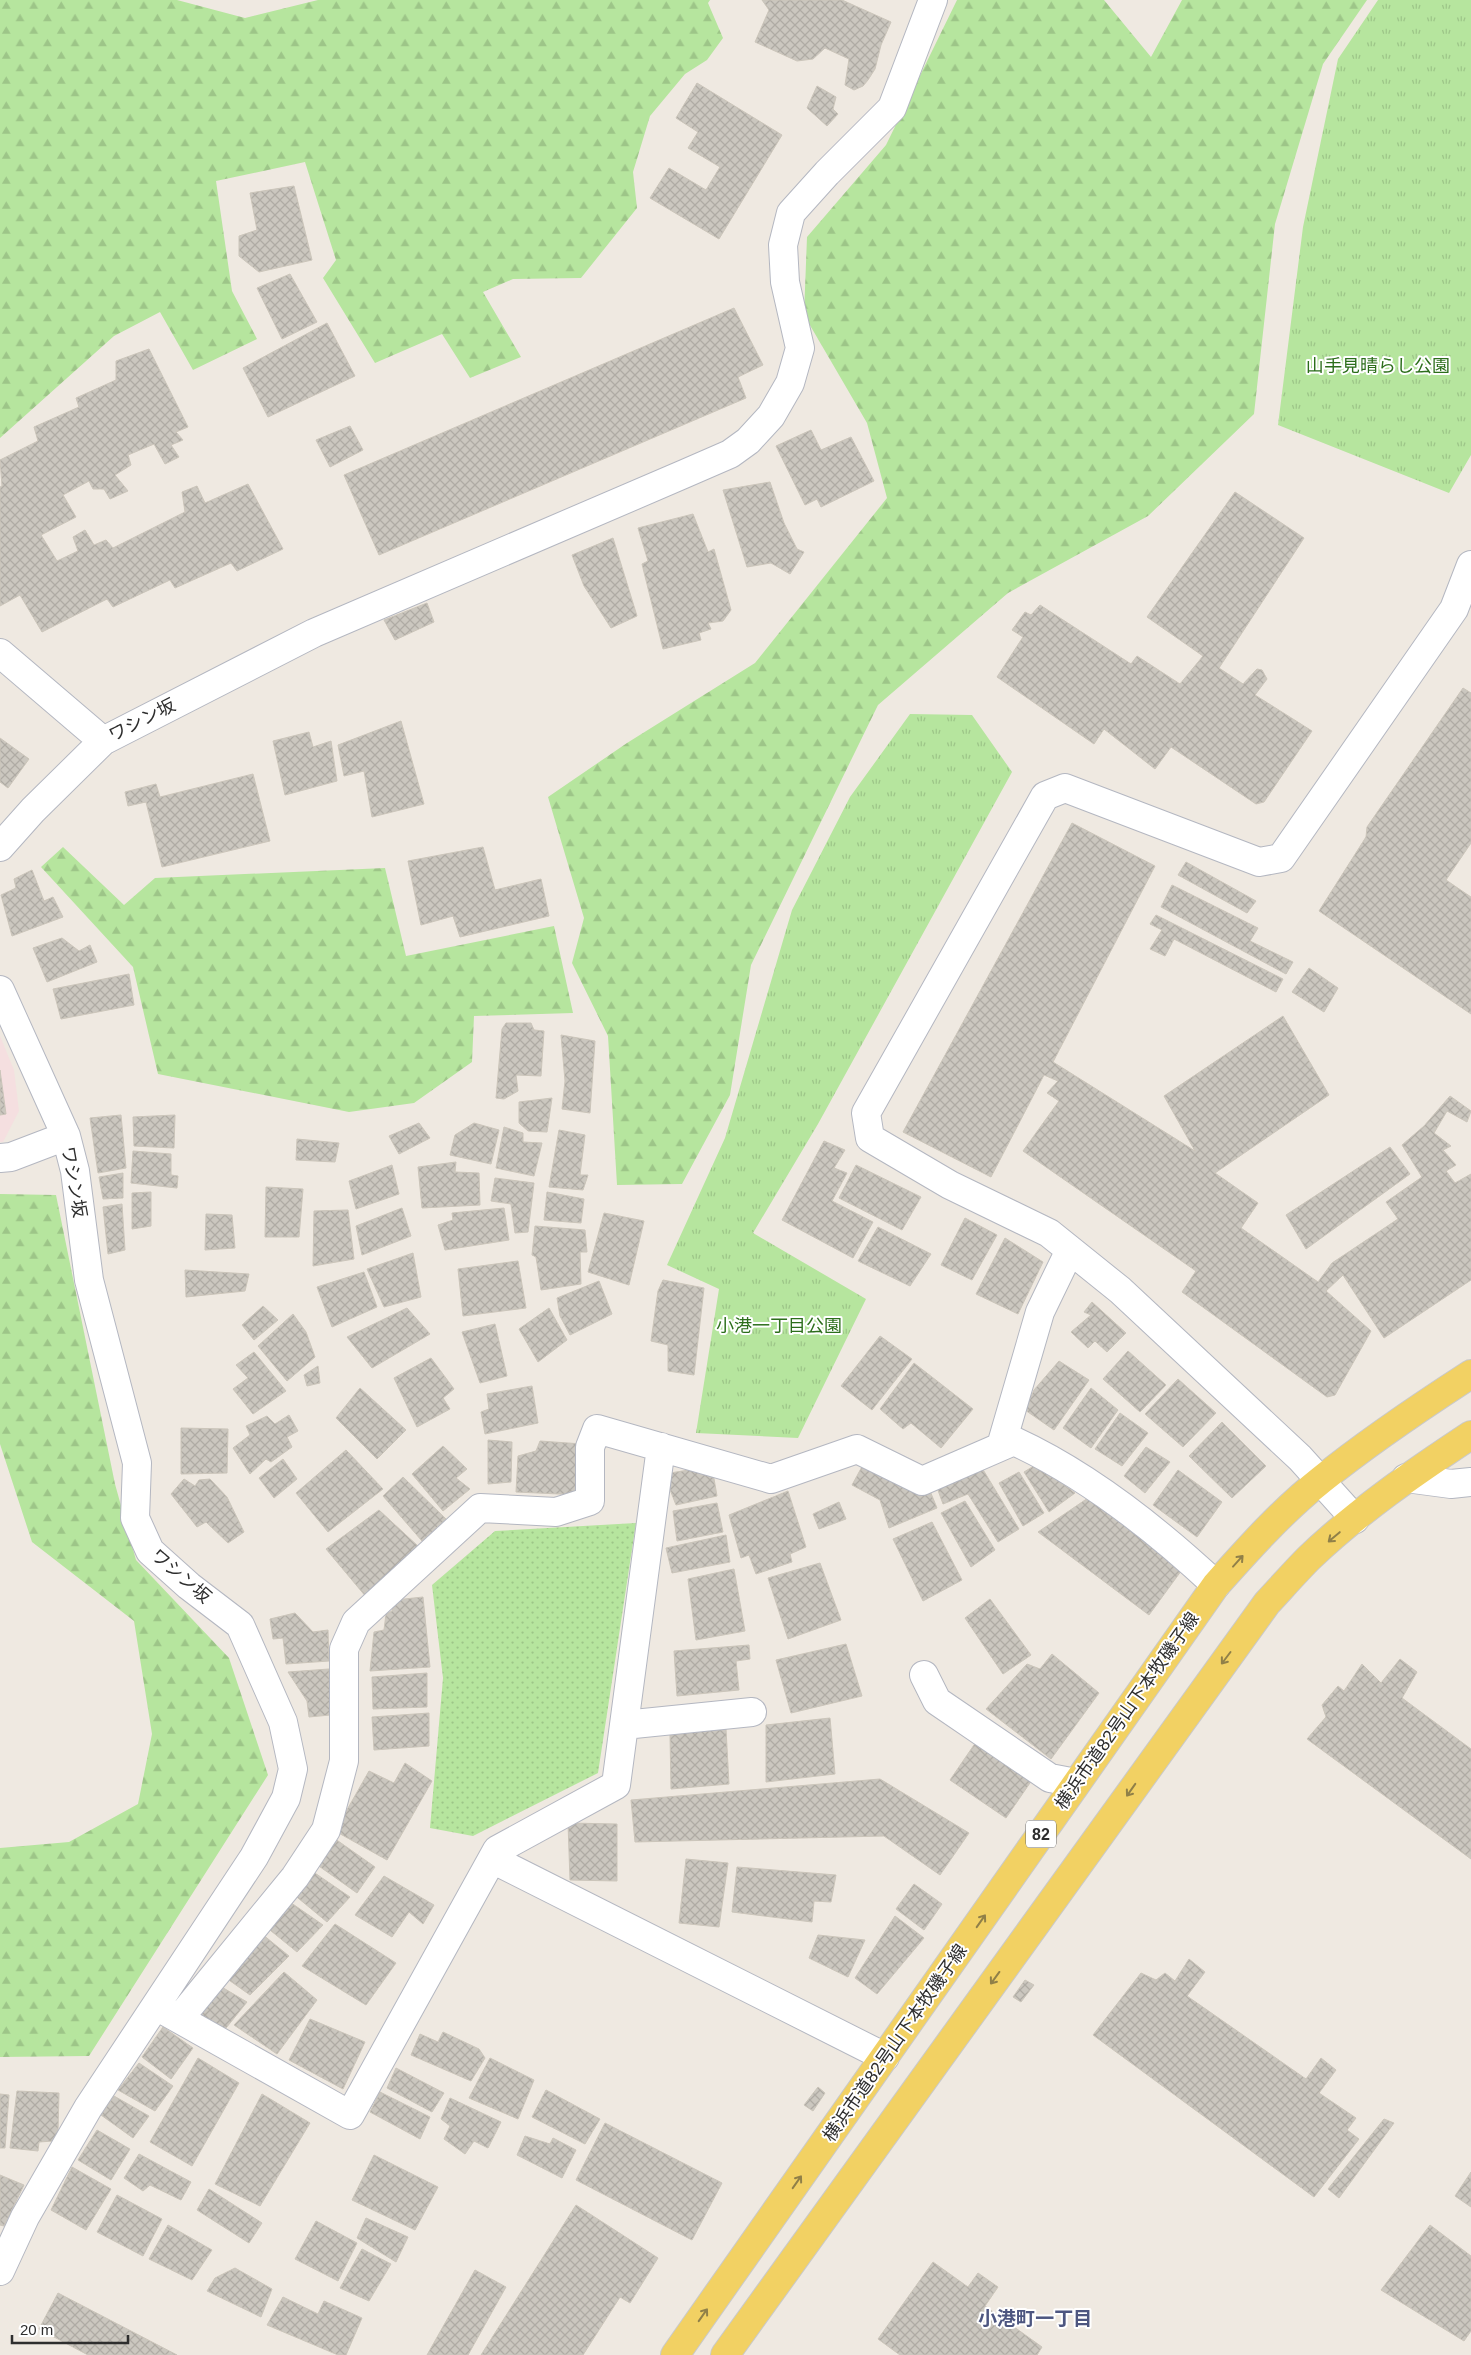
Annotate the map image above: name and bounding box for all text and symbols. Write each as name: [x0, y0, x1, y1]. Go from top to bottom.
park label: 山手見晴らし公園: [1306, 356, 1450, 376]
street label: ワシン坂: [105, 695, 179, 745]
street label: ワシン坂: [58, 1145, 90, 1219]
park label: 小港一丁目公園: [716, 1316, 842, 1336]
one-way arrow: [1327, 1531, 1340, 1543]
street label: ワシン坂: [147, 1545, 215, 1607]
one-way arrow: [1232, 1554, 1244, 1567]
street label: 横浜市道82号山下本牧磯子線: [1051, 1609, 1203, 1813]
one-way arrow: [1221, 1651, 1232, 1664]
one-way arrow: [1126, 1783, 1136, 1797]
road number: 82: [1026, 1820, 1056, 1848]
one-way arrow: [976, 1914, 986, 1928]
street label: 横浜市道82号山下本牧磯子線: [819, 1941, 971, 2145]
one-way arrow: [990, 1971, 1000, 1985]
one-way arrow: [792, 2176, 802, 2190]
one-way arrow: [698, 2308, 708, 2322]
district label: 小港町一丁目: [978, 2308, 1092, 2329]
scale bar: [12, 2312, 129, 2344]
text: 20 m: [20, 2321, 53, 2338]

